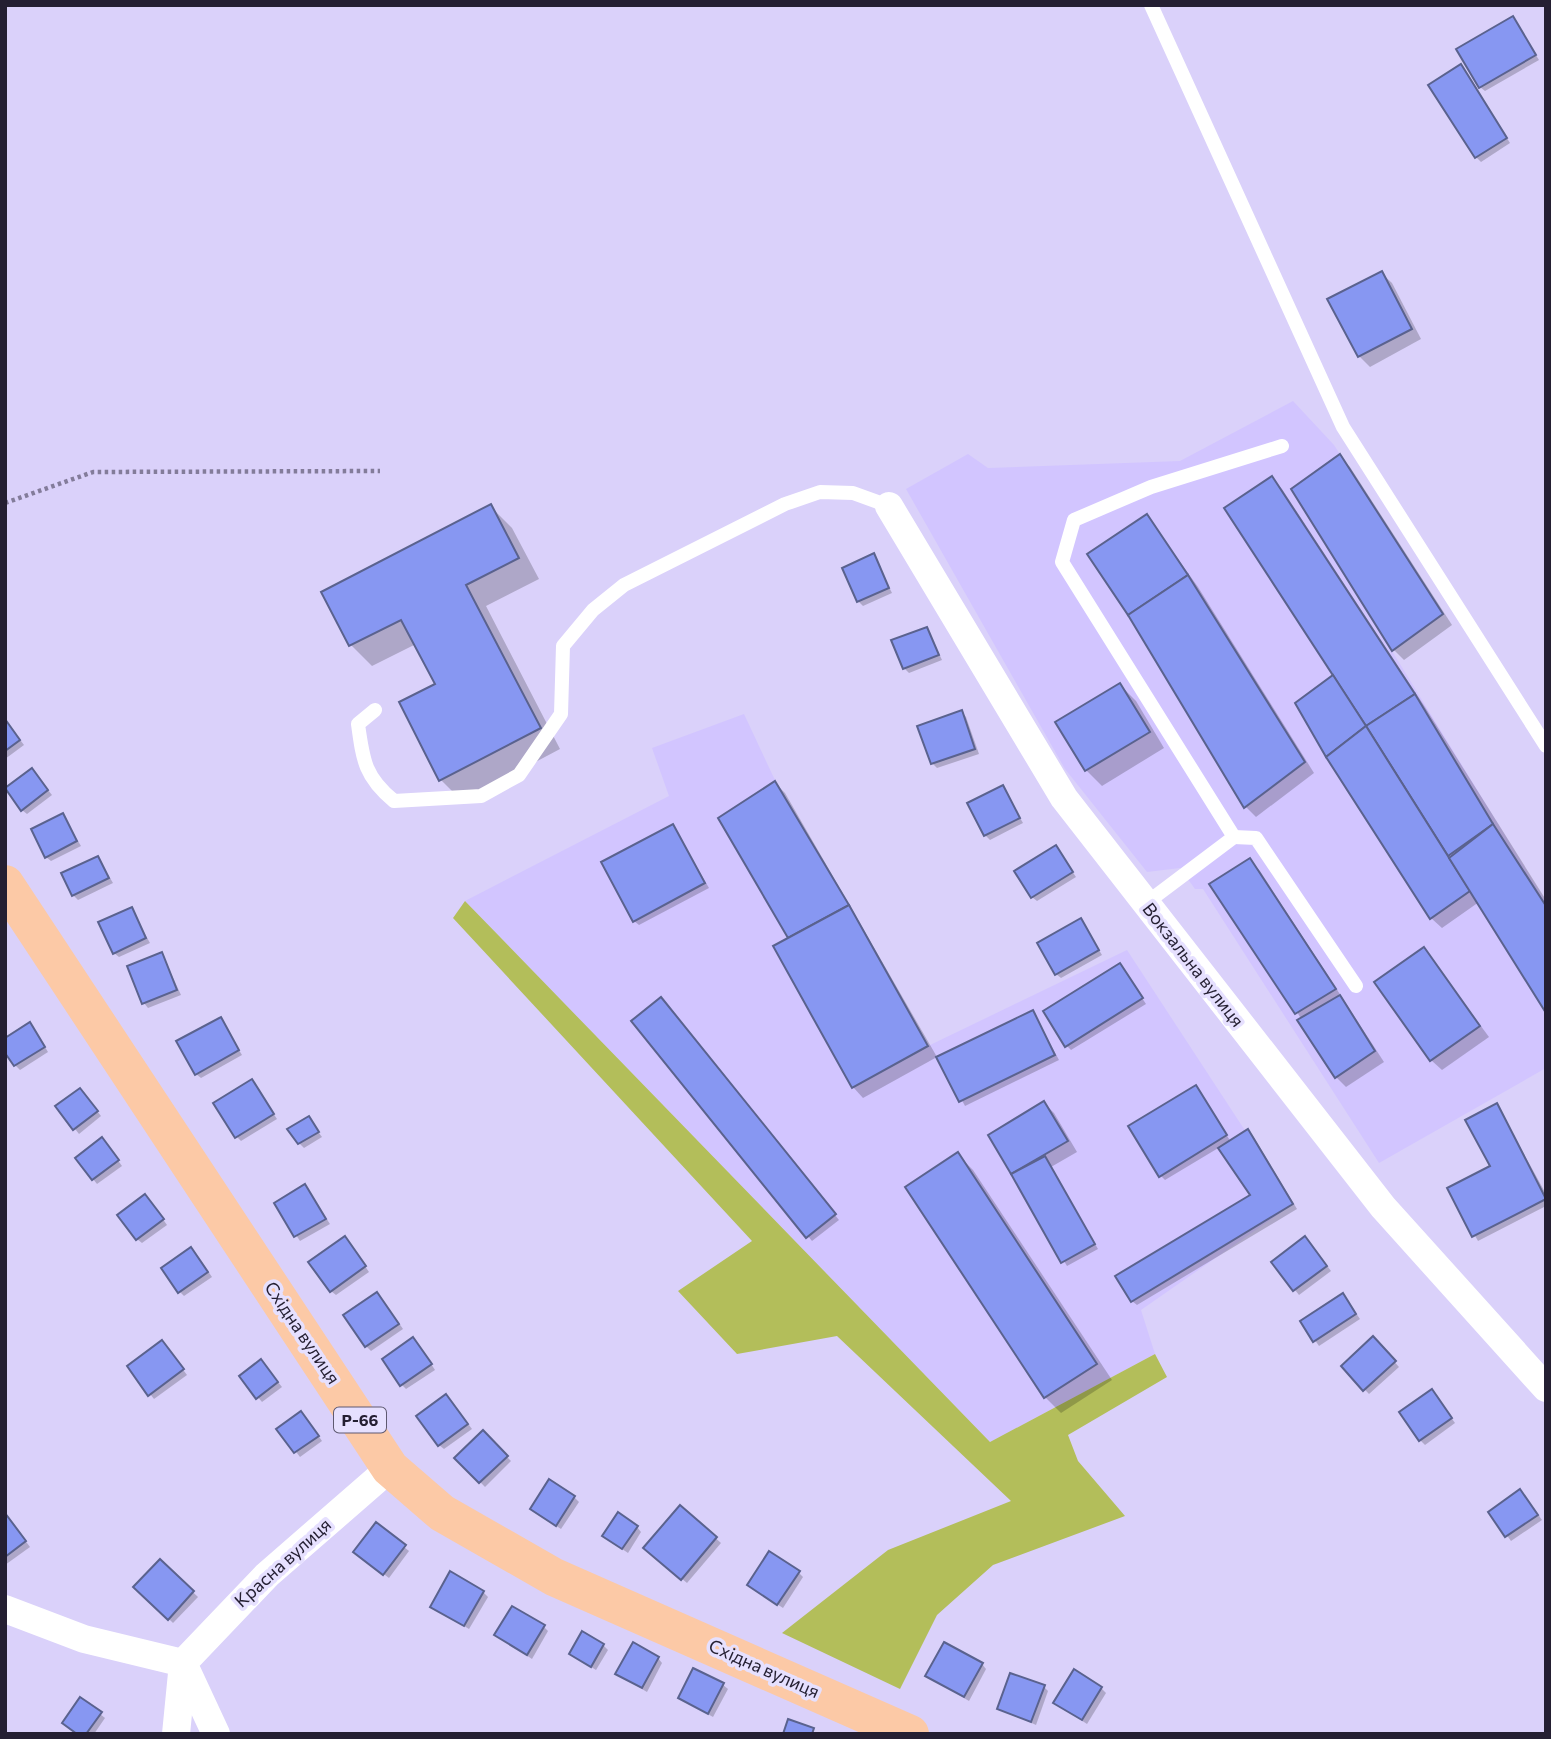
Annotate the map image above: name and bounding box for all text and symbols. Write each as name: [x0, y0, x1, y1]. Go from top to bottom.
street label: Вокзальна вулиця: [1138, 898, 1249, 1031]
street label: Східна вулиця: [260, 1277, 345, 1388]
road number: Р-66: [334, 1408, 386, 1432]
street label: Красна вулиця: [229, 1513, 335, 1611]
street label: Східна вулиця: [706, 1634, 823, 1702]

